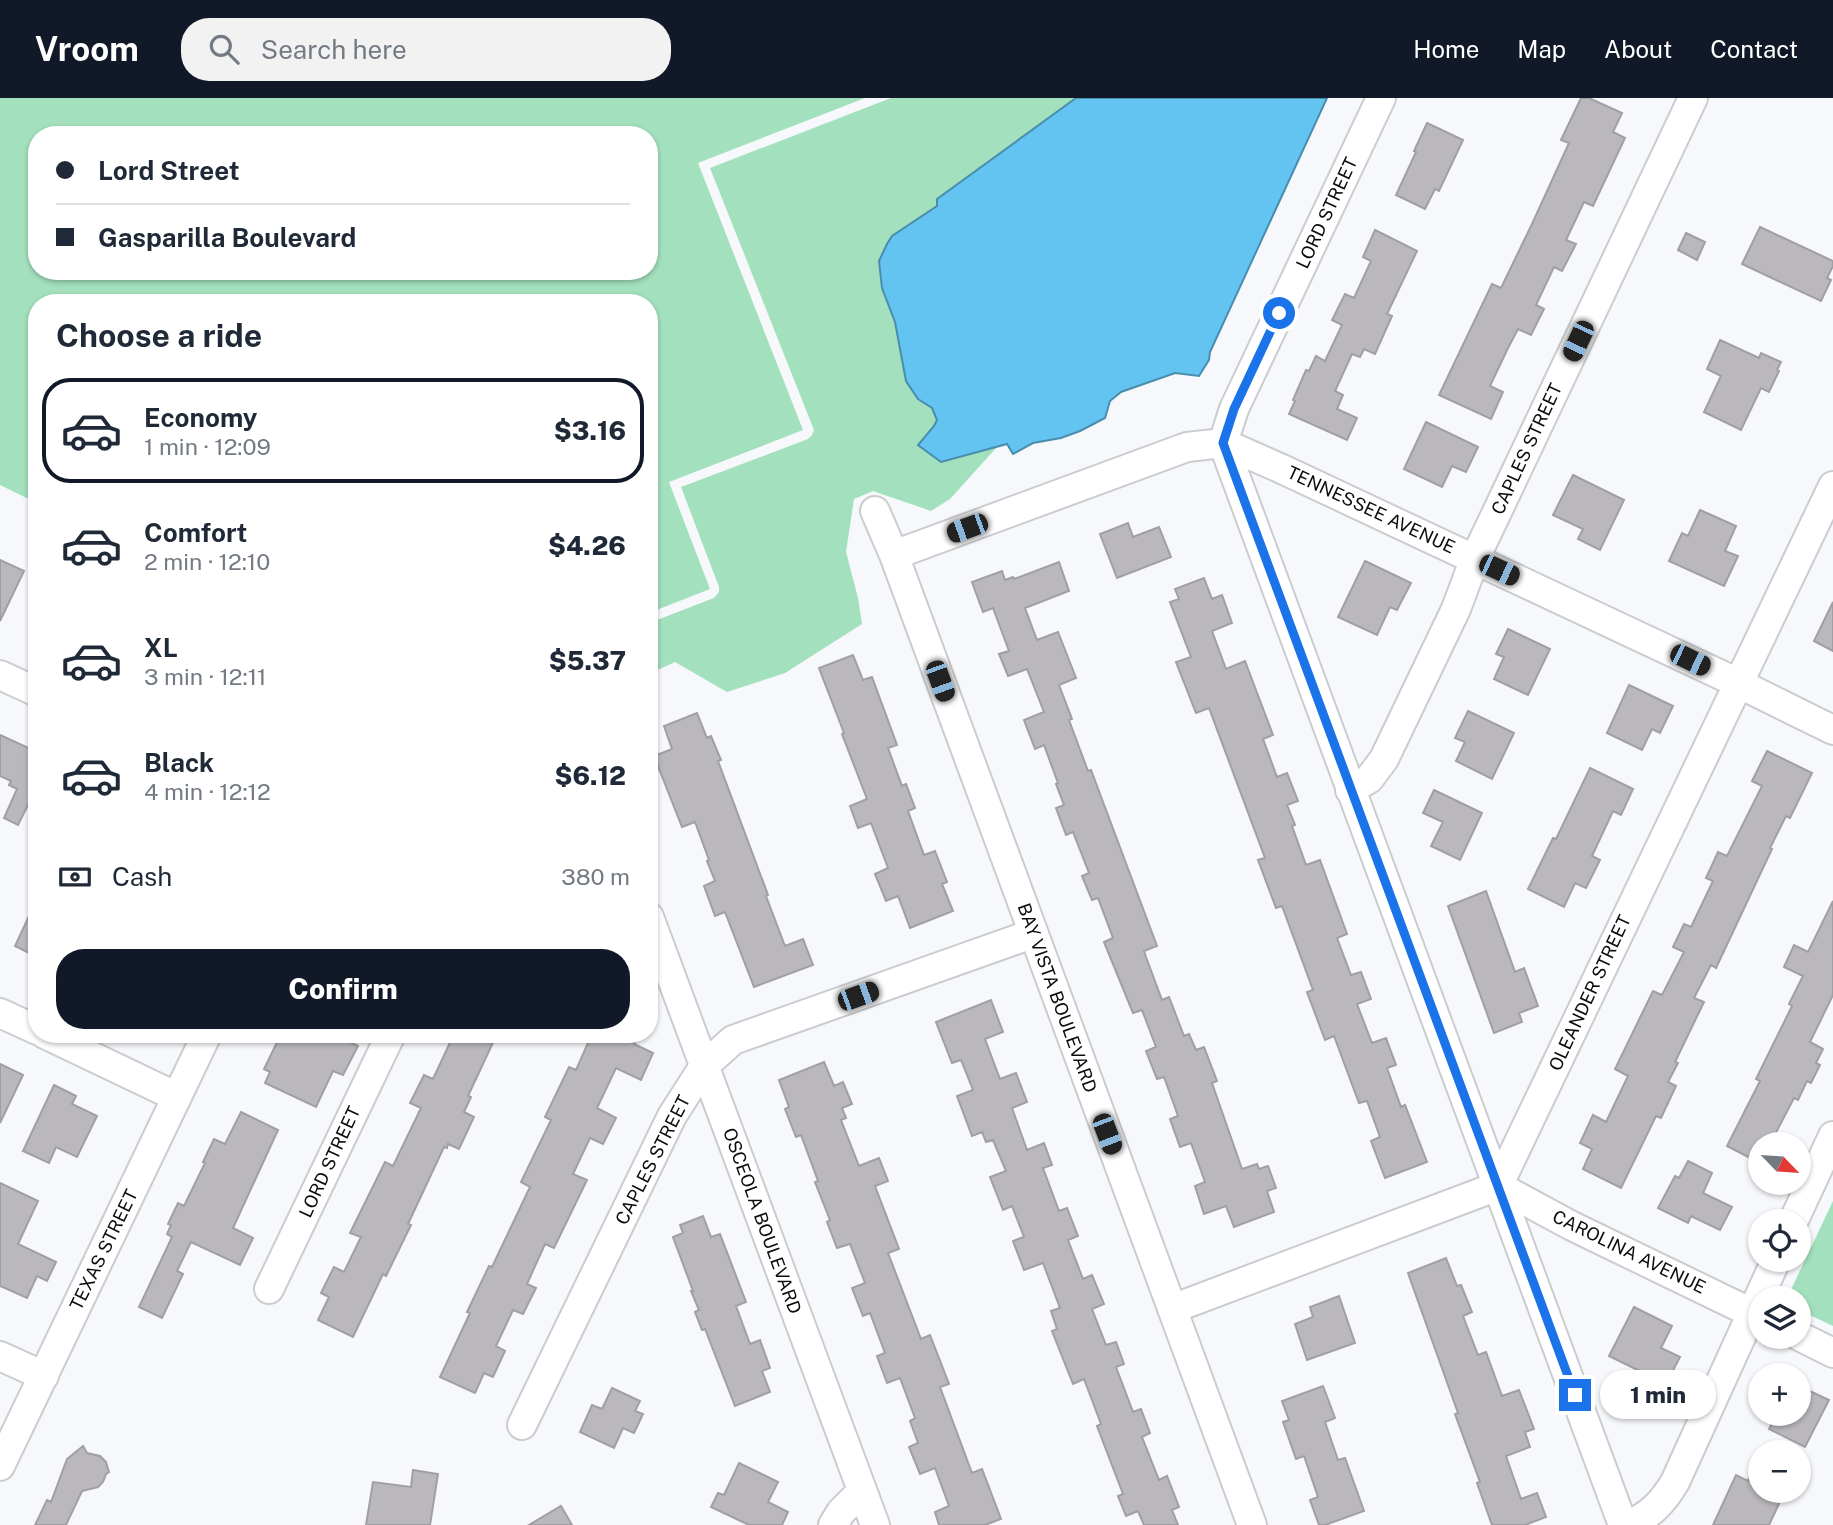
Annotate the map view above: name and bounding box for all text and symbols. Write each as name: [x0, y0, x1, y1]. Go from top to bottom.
search box: [181, 18, 671, 81]
text: Vroom: [35, 30, 139, 68]
icon: search: [205, 30, 243, 68]
text: Search here: [261, 34, 407, 65]
text: Home: [1413, 35, 1479, 63]
text: Map: [1517, 35, 1566, 63]
text: About: [1604, 35, 1672, 63]
text: Contact: [1710, 35, 1798, 63]
street label: LORD STREET: [1292, 154, 1362, 272]
text: Lord Street: [98, 155, 240, 186]
text: Gasparilla Boulevard: [98, 222, 356, 253]
route start: [1263, 297, 1295, 329]
text: Choose a ride: [56, 317, 262, 354]
car: [1560, 318, 1597, 364]
street label: CAPLES STREET: [1487, 379, 1566, 518]
icon: car: [60, 399, 123, 462]
text: Economy: [144, 402, 257, 433]
text: $3.16: [554, 415, 626, 446]
text: 1 min · 12:09: [144, 433, 271, 460]
street label: TENNESSEE AVENUE: [1284, 461, 1458, 558]
car: [944, 511, 991, 545]
icon: car: [60, 514, 123, 577]
text: Comfort: [144, 517, 247, 548]
text: $4.26: [548, 530, 626, 561]
text: 2 min · 12:10: [144, 548, 270, 575]
car: [1476, 552, 1523, 588]
icon: car: [60, 629, 123, 692]
text: XL: [144, 632, 178, 663]
car: [1667, 641, 1714, 679]
text: $5.37: [549, 645, 626, 676]
car: [923, 658, 958, 704]
text: 3 min · 12:11: [144, 663, 266, 690]
icon: car: [60, 744, 123, 807]
text: Black: [144, 747, 214, 778]
text: $6.12: [555, 760, 626, 791]
text: 4 min · 12:12: [144, 778, 271, 805]
icon: cash: [56, 858, 94, 896]
text: Cash: [112, 861, 172, 892]
text: 380 m: [561, 863, 630, 890]
street label: BAY VISTA BOULEVARD: [1013, 900, 1102, 1095]
street label: OLEANDER STREET: [1544, 911, 1635, 1074]
button: Confirm: [56, 949, 630, 1029]
car: [835, 979, 882, 1013]
street label: CAPLES STREET: [611, 1091, 694, 1228]
street label: LORD STREET: [295, 1103, 365, 1221]
car: [1090, 1111, 1125, 1157]
street label: OSCEOLA BOULEVARD: [719, 1125, 806, 1317]
north arrow: [1748, 1132, 1811, 1195]
map controls: [1748, 1132, 1811, 1503]
street label: TEXAS STREET: [65, 1186, 142, 1314]
street label: CAROLINA AVENUE: [1549, 1205, 1709, 1298]
button: locate: [1748, 1209, 1811, 1272]
button: layers: [1748, 1286, 1811, 1349]
button: +: [1748, 1363, 1811, 1426]
callout: 1 min: [1600, 1370, 1715, 1420]
route end: [1559, 1379, 1591, 1411]
text: 1 min: [1630, 1381, 1686, 1408]
button: −: [1748, 1440, 1811, 1503]

